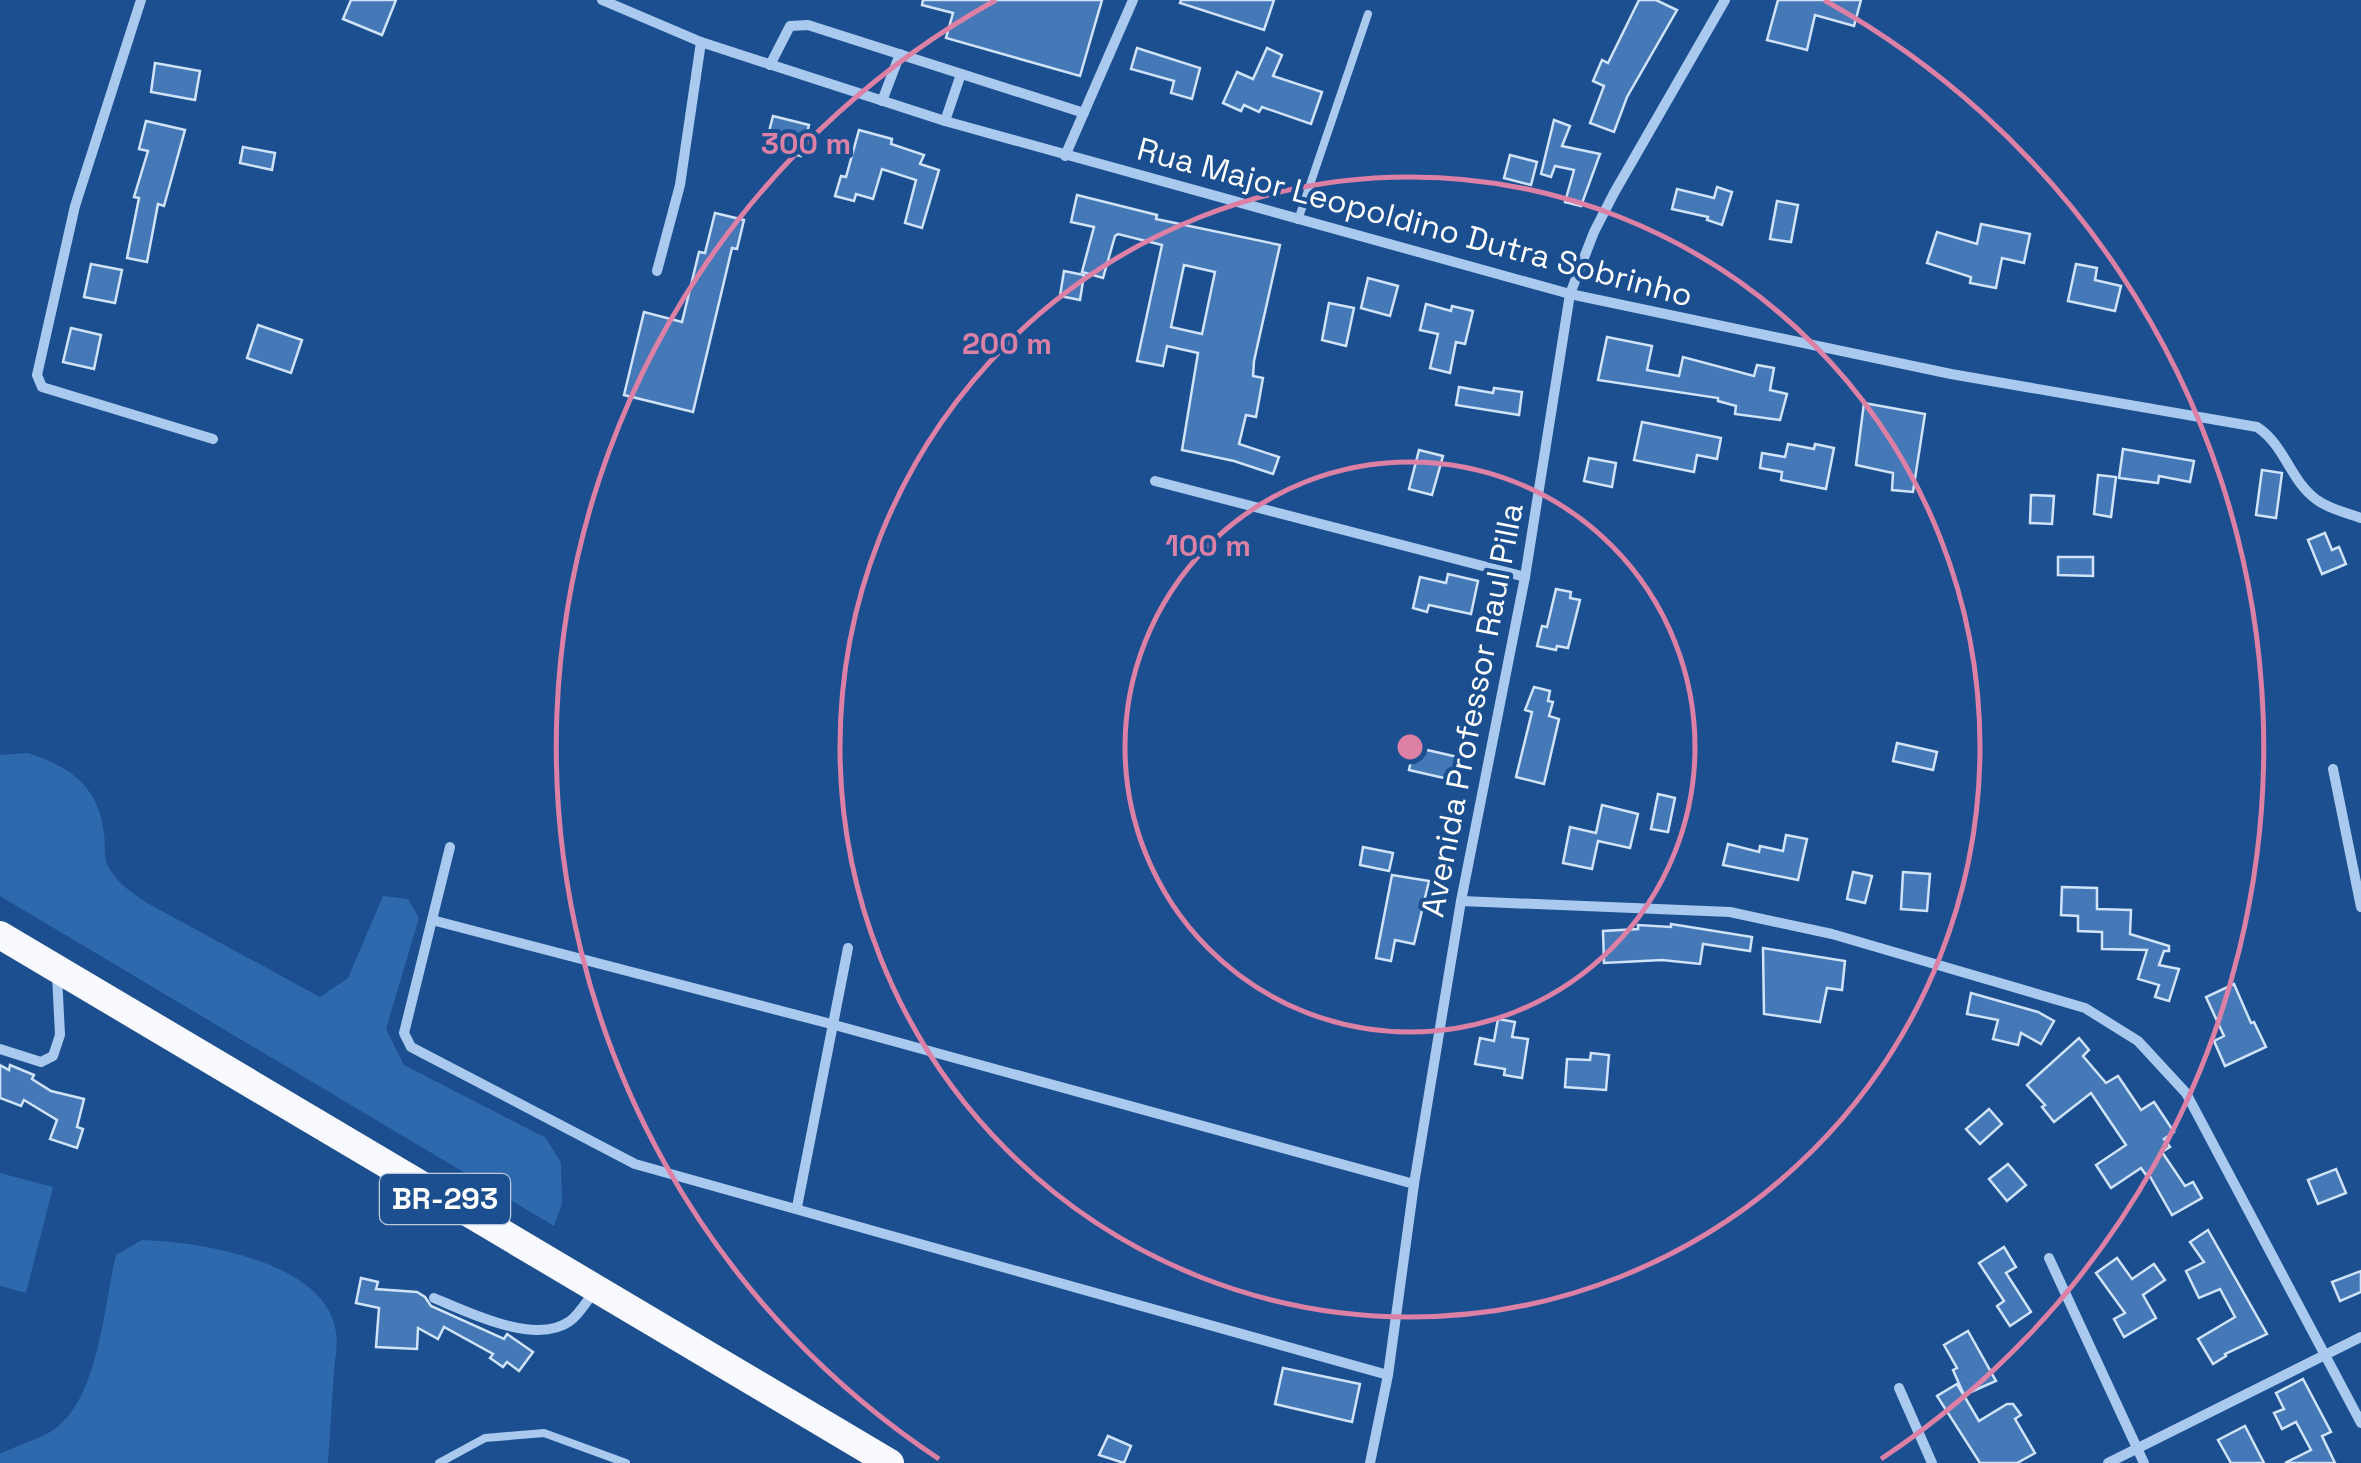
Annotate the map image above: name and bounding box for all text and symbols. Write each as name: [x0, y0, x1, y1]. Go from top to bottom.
text: 300 m: [761, 124, 851, 163]
street label: Rua Major Leopoldino Dutra Sobrinho: [1133, 128, 1697, 316]
text: 200 m: [962, 324, 1052, 363]
street label: Avenida Professor Raul Pilla: [1412, 500, 1532, 920]
text: 100 m: [1165, 526, 1251, 565]
centre of rings: [1392, 729, 1428, 765]
road number: BR-293: [380, 1174, 510, 1224]

